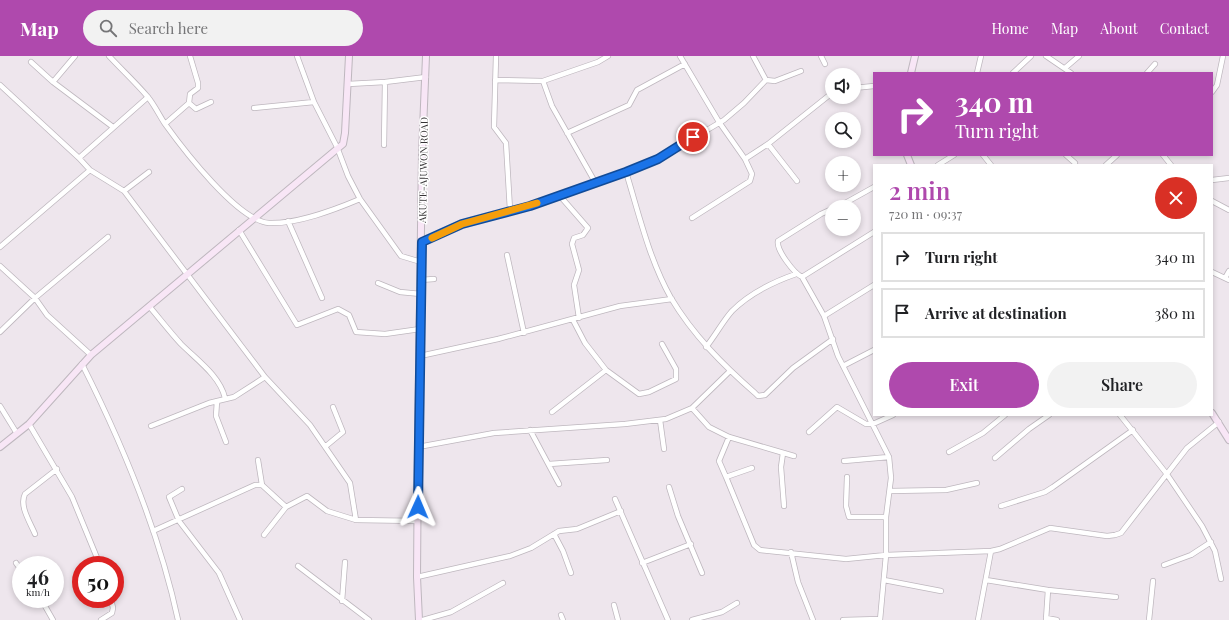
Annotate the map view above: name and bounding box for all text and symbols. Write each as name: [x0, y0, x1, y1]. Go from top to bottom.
search box: [83, 10, 363, 46]
text: Map: [20, 15, 59, 41]
icon: search: [97, 17, 119, 39]
text: Search here: [129, 18, 208, 38]
text: Home: [991, 19, 1029, 38]
text: Map: [1051, 19, 1078, 38]
text: About: [1100, 19, 1138, 38]
text: Contact: [1160, 19, 1209, 38]
map controls: [825, 68, 861, 236]
button: sound: [825, 68, 861, 104]
text: 340 m: [955, 83, 1033, 120]
icon: right: [889, 88, 941, 140]
button: search: [825, 112, 861, 148]
street label: AKUTE-AJUWON ROAD: [415, 117, 431, 224]
text: Turn right: [955, 119, 1038, 143]
pin: [676, 120, 710, 154]
icon: arrive: [682, 126, 704, 148]
button: +: [825, 156, 861, 192]
text: 2 min: [889, 174, 950, 206]
button: close: [1155, 177, 1197, 219]
button: −: [825, 200, 861, 236]
text: 720 m · 09:37: [889, 205, 962, 222]
icon: right: [891, 246, 913, 268]
text: Turn right: [925, 247, 998, 267]
text: 340 m: [1155, 247, 1195, 267]
icon: arrive: [891, 302, 913, 324]
text: Arrive at destination: [925, 303, 1067, 323]
text: 380 m: [1154, 303, 1195, 323]
button: Exit: [889, 362, 1039, 408]
button: Share: [1047, 362, 1197, 408]
position arrow: [397, 486, 439, 528]
speed limit sign: 50: [72, 556, 124, 608]
text: 46: [27, 563, 49, 590]
text: km/h: [26, 585, 50, 599]

